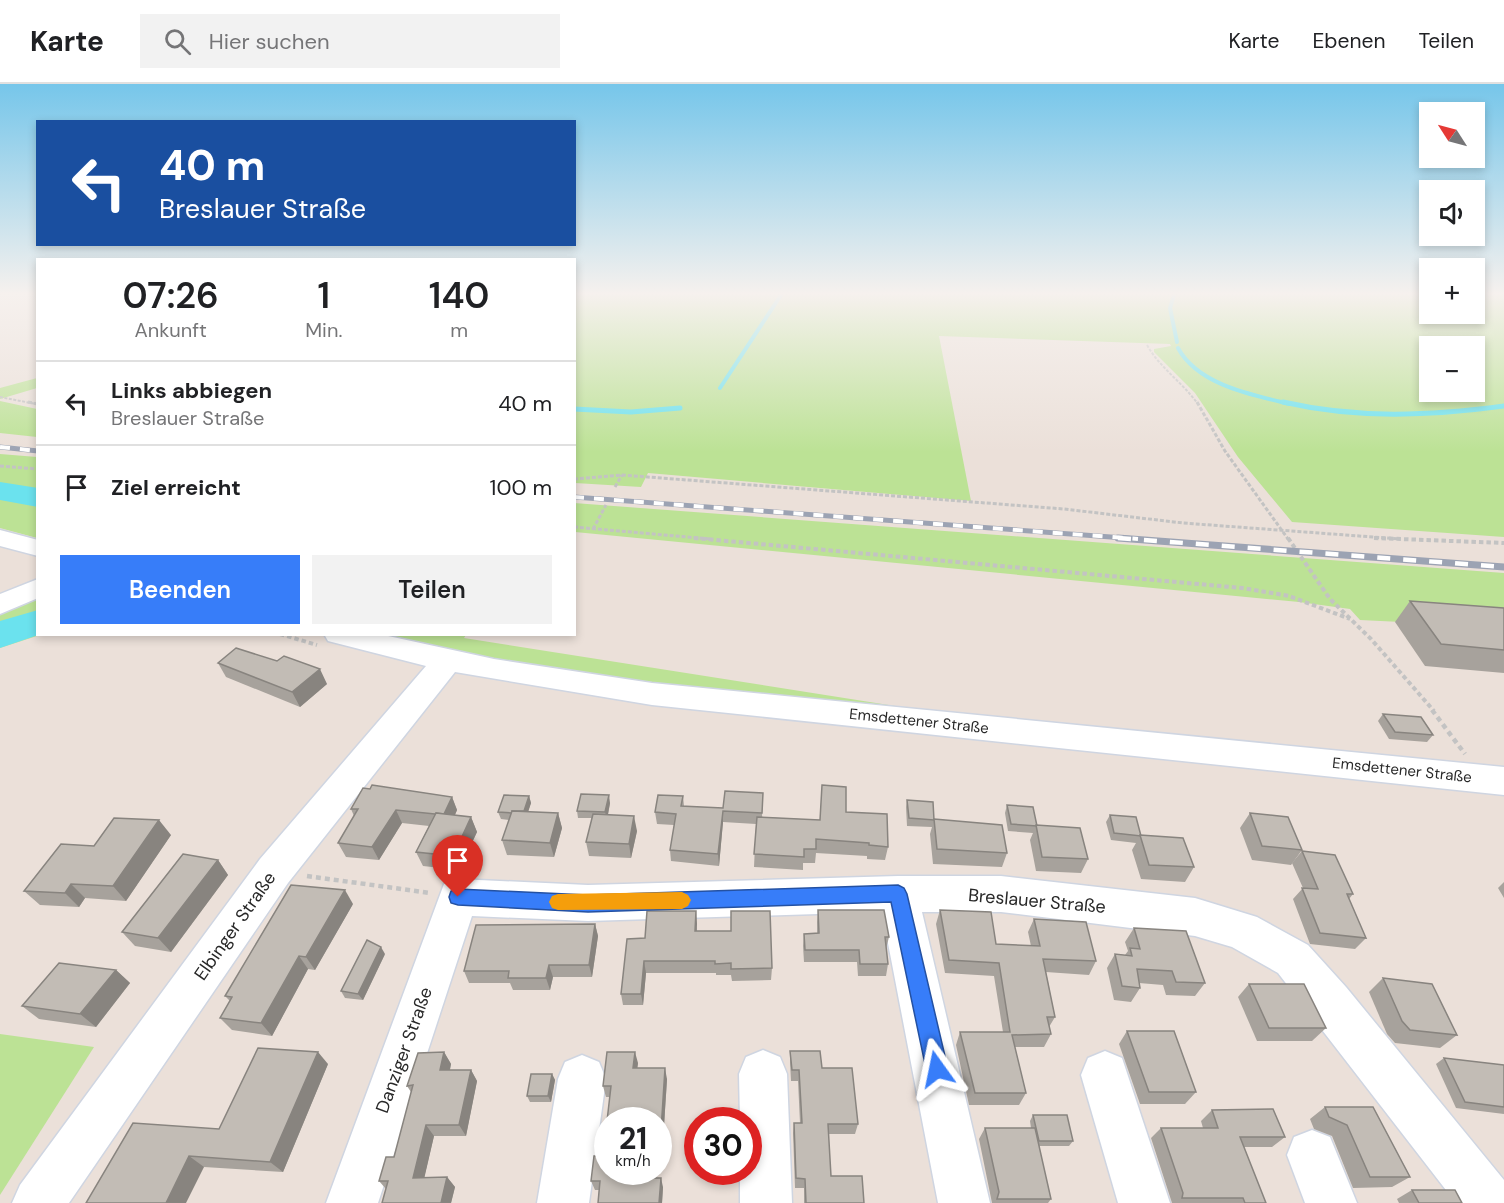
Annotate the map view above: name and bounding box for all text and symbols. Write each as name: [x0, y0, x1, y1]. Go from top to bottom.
search box: [140, 14, 560, 68]
text: Karte: [30, 23, 104, 60]
icon: search: [161, 25, 194, 58]
text: Hier suchen: [209, 27, 330, 56]
text: Karte: [1229, 27, 1279, 55]
text: Ebenen: [1312, 27, 1385, 55]
text: Teilen: [1418, 27, 1474, 55]
north arrow: [1419, 102, 1485, 168]
map controls: [1419, 102, 1485, 402]
text: 40 m: [159, 138, 265, 193]
icon: left: [60, 144, 138, 222]
button: sound: [1419, 180, 1485, 246]
text: Breslauer Straße: [159, 191, 366, 226]
button: +: [1419, 258, 1485, 324]
text: 07:26: [123, 272, 219, 319]
text: 1: [318, 272, 330, 319]
text: 140: [429, 272, 489, 319]
text: Ankunft: [134, 317, 207, 343]
text: Min.: [305, 317, 342, 343]
text: m: [450, 317, 468, 343]
button: −: [1419, 336, 1485, 402]
text: Links abbiegen: [111, 376, 272, 405]
icon: left: [60, 387, 93, 420]
text: 40 m: [498, 389, 552, 418]
text: Breslauer Straße: [111, 405, 264, 431]
icon: arrive: [60, 471, 93, 504]
text: Ziel erreicht: [111, 473, 241, 502]
text: 100 m: [490, 473, 552, 502]
button: Beenden: [60, 555, 300, 624]
button: Teilen: [312, 555, 552, 624]
street label: Emsdettener Straße: [848, 704, 990, 738]
street label: Emsdettener Straße: [1331, 753, 1473, 787]
pin: [432, 835, 483, 897]
icon: arrive: [441, 844, 474, 877]
street label: Elbinger Straße: [189, 867, 281, 985]
street label: Breslauer Straße: [967, 883, 1107, 919]
street label: Danziger Straße: [370, 984, 438, 1116]
position arrow: [905, 1037, 969, 1101]
speed limit sign: 30: [684, 1107, 762, 1185]
text: 21: [619, 1119, 647, 1158]
text: km/h: [615, 1151, 651, 1171]

